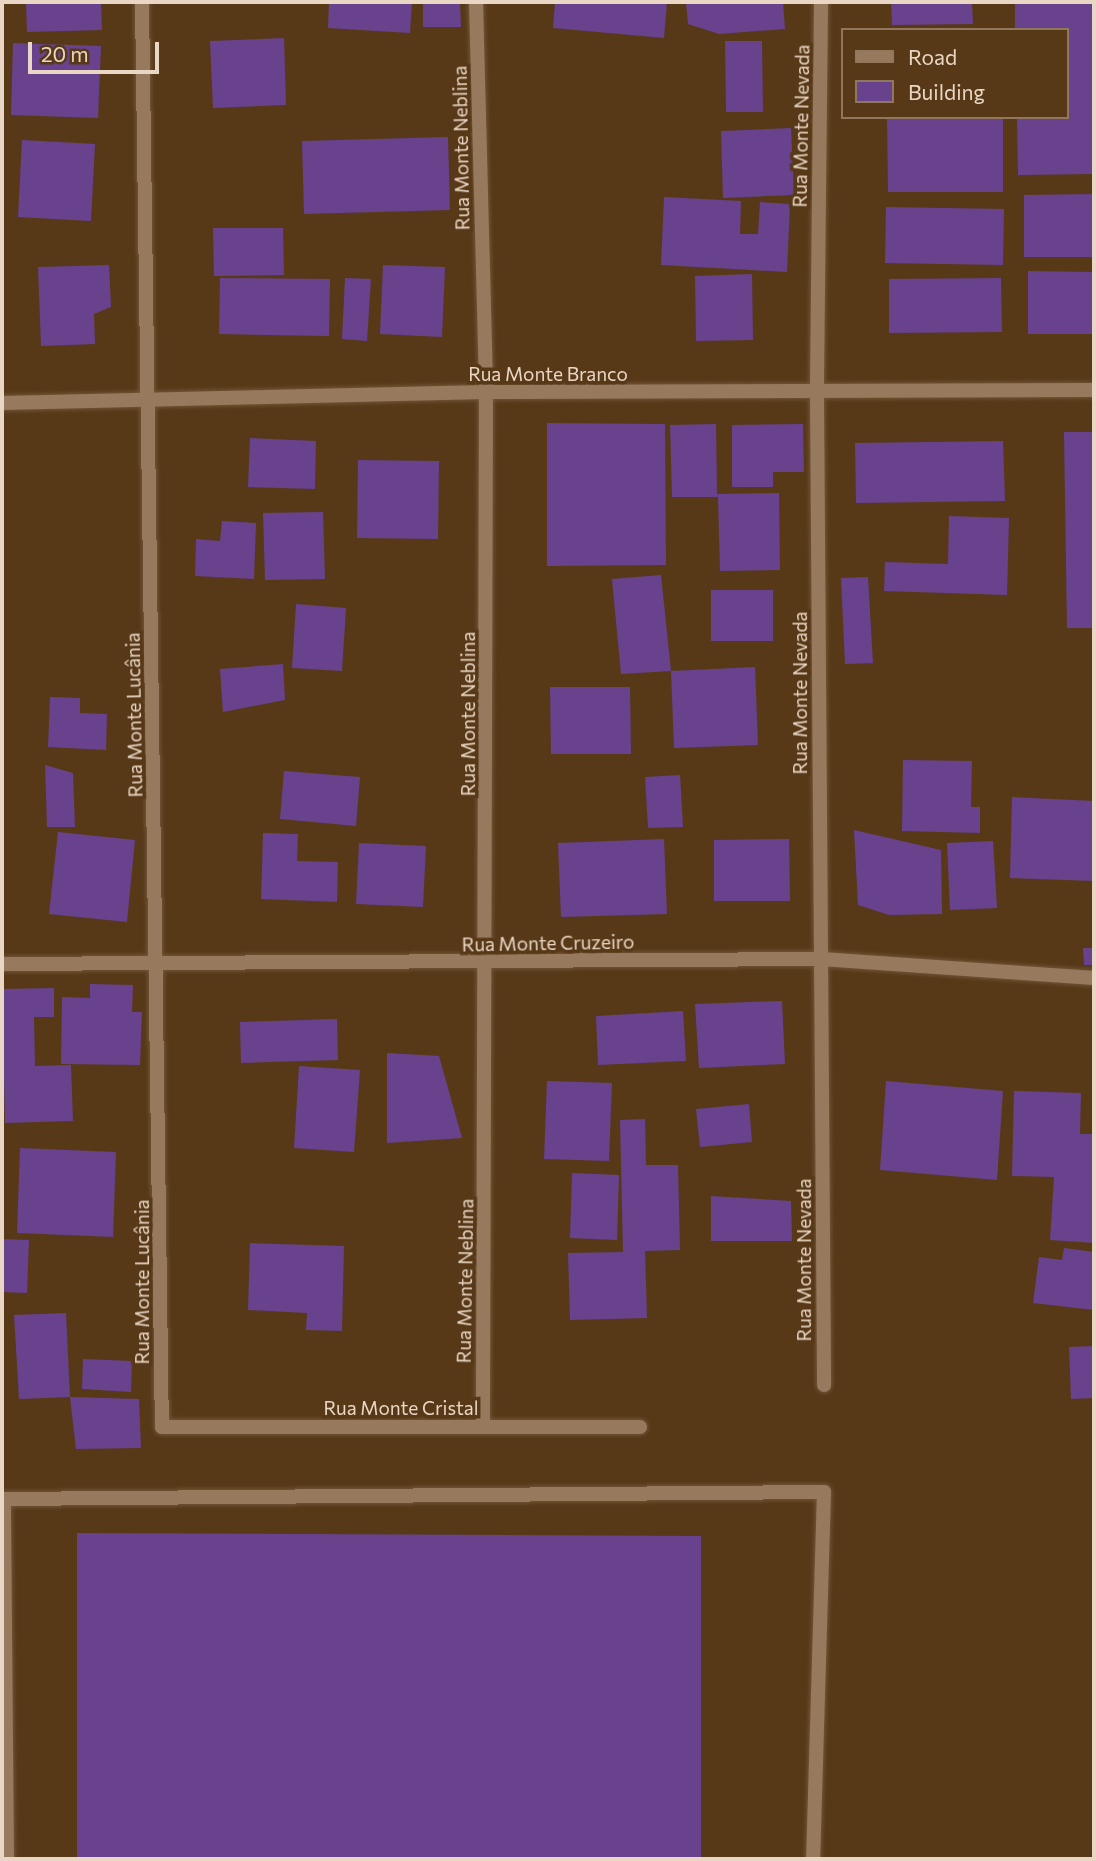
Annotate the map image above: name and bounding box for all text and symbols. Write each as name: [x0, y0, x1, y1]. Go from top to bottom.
scale bar: [32, 28, 163, 72]
legend: [841, 28, 1068, 119]
text: 20 m: [41, 41, 89, 66]
street label: Rua Monte Nevada: [788, 44, 814, 208]
text: Road: [908, 44, 957, 69]
street label: Rua Monte Neblina: [448, 66, 474, 230]
text: Building: [908, 79, 985, 104]
street label: Rua Monte Branco: [468, 363, 628, 385]
street label: Rua Monte Nevada: [789, 611, 811, 775]
street label: Rua Monte Lucânia: [121, 632, 147, 798]
street label: Rua Monte Neblina: [457, 632, 479, 796]
street label: Rua Monte Cruzeiro: [461, 930, 635, 956]
street label: Rua Monte Nevada: [793, 1178, 815, 1342]
street label: Rua Monte Neblina: [452, 1199, 478, 1363]
street label: Rua Monte Lucânia: [131, 1200, 153, 1364]
street label: Rua Monte Cristal: [323, 1397, 479, 1419]

